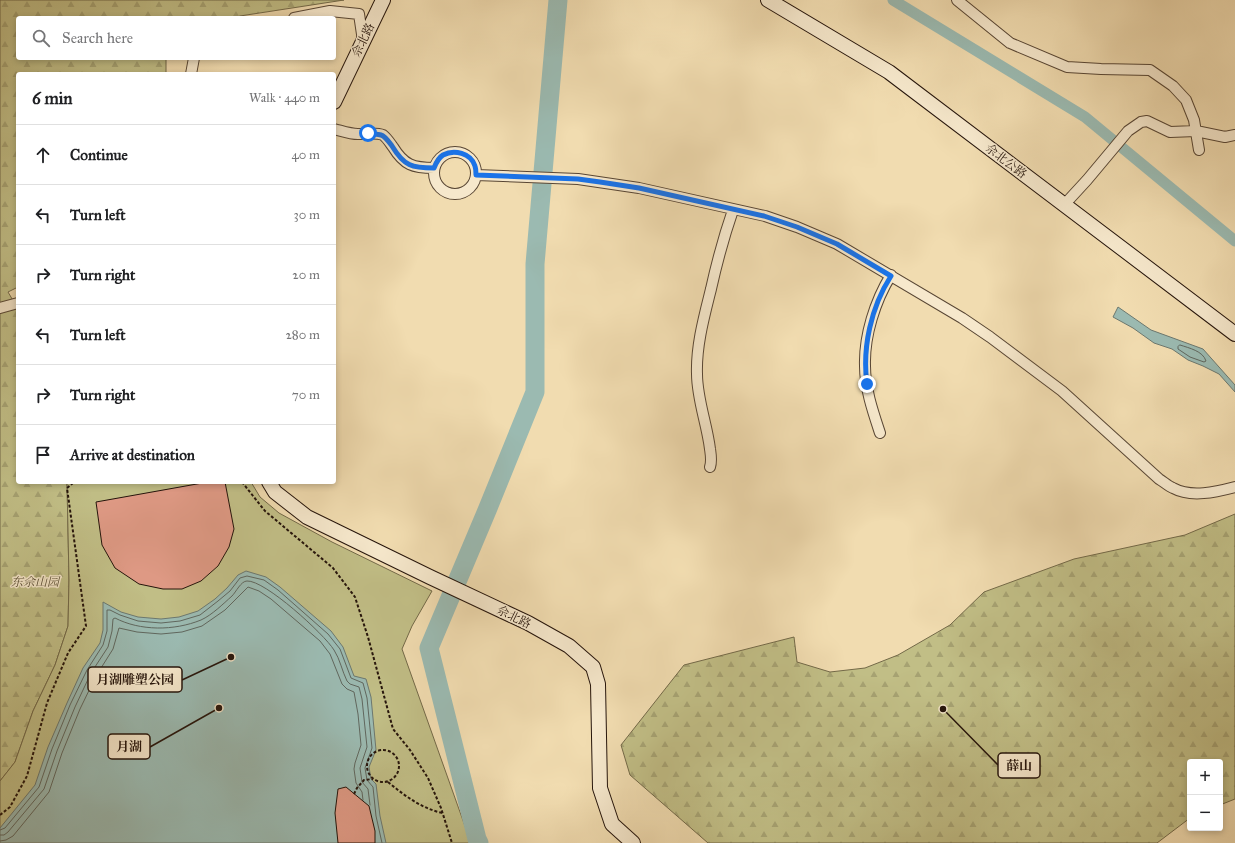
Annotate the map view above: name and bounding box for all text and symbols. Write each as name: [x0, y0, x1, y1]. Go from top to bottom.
search box: [16, 16, 336, 60]
street label: 佘北路: [349, 21, 377, 59]
icon: search: [30, 27, 52, 49]
text: Search here: [62, 29, 133, 47]
text: 6 min: [32, 88, 73, 109]
text: Walk · 440 m: [249, 90, 320, 106]
route start: [359, 124, 377, 142]
street label: 佘北公路: [983, 141, 1029, 181]
icon: ahead: [32, 144, 54, 166]
text: Continue: [70, 146, 128, 164]
text: 40 m: [291, 147, 320, 163]
icon: left: [32, 204, 54, 226]
text: Turn left: [70, 206, 126, 224]
text: 30 m: [294, 207, 320, 223]
icon: right: [32, 264, 54, 286]
text: Turn right: [70, 266, 135, 284]
text: 20 m: [292, 267, 320, 283]
icon: left: [32, 324, 54, 346]
text: Turn left: [70, 326, 126, 344]
text: 280 m: [285, 327, 320, 343]
route end: [858, 375, 876, 393]
icon: right: [32, 384, 54, 406]
text: Turn right: [70, 386, 135, 404]
text: 70 m: [292, 387, 320, 403]
icon: arrive: [32, 444, 54, 466]
text: Arrive at destination: [70, 446, 195, 464]
park label: 东佘山园: [11, 575, 61, 589]
street label: 佘北路: [495, 603, 533, 631]
callout: 月湖雕塑公园: [88, 667, 182, 692]
text: 月湖雕塑公园: [96, 672, 174, 688]
callout: 月湖: [108, 734, 150, 759]
text: 月湖: [116, 739, 142, 755]
callout: 薛山: [998, 753, 1040, 778]
text: 薛山: [1006, 758, 1032, 774]
map controls: [1187, 759, 1223, 831]
button: +: [1187, 759, 1223, 795]
button: −: [1187, 795, 1223, 831]

